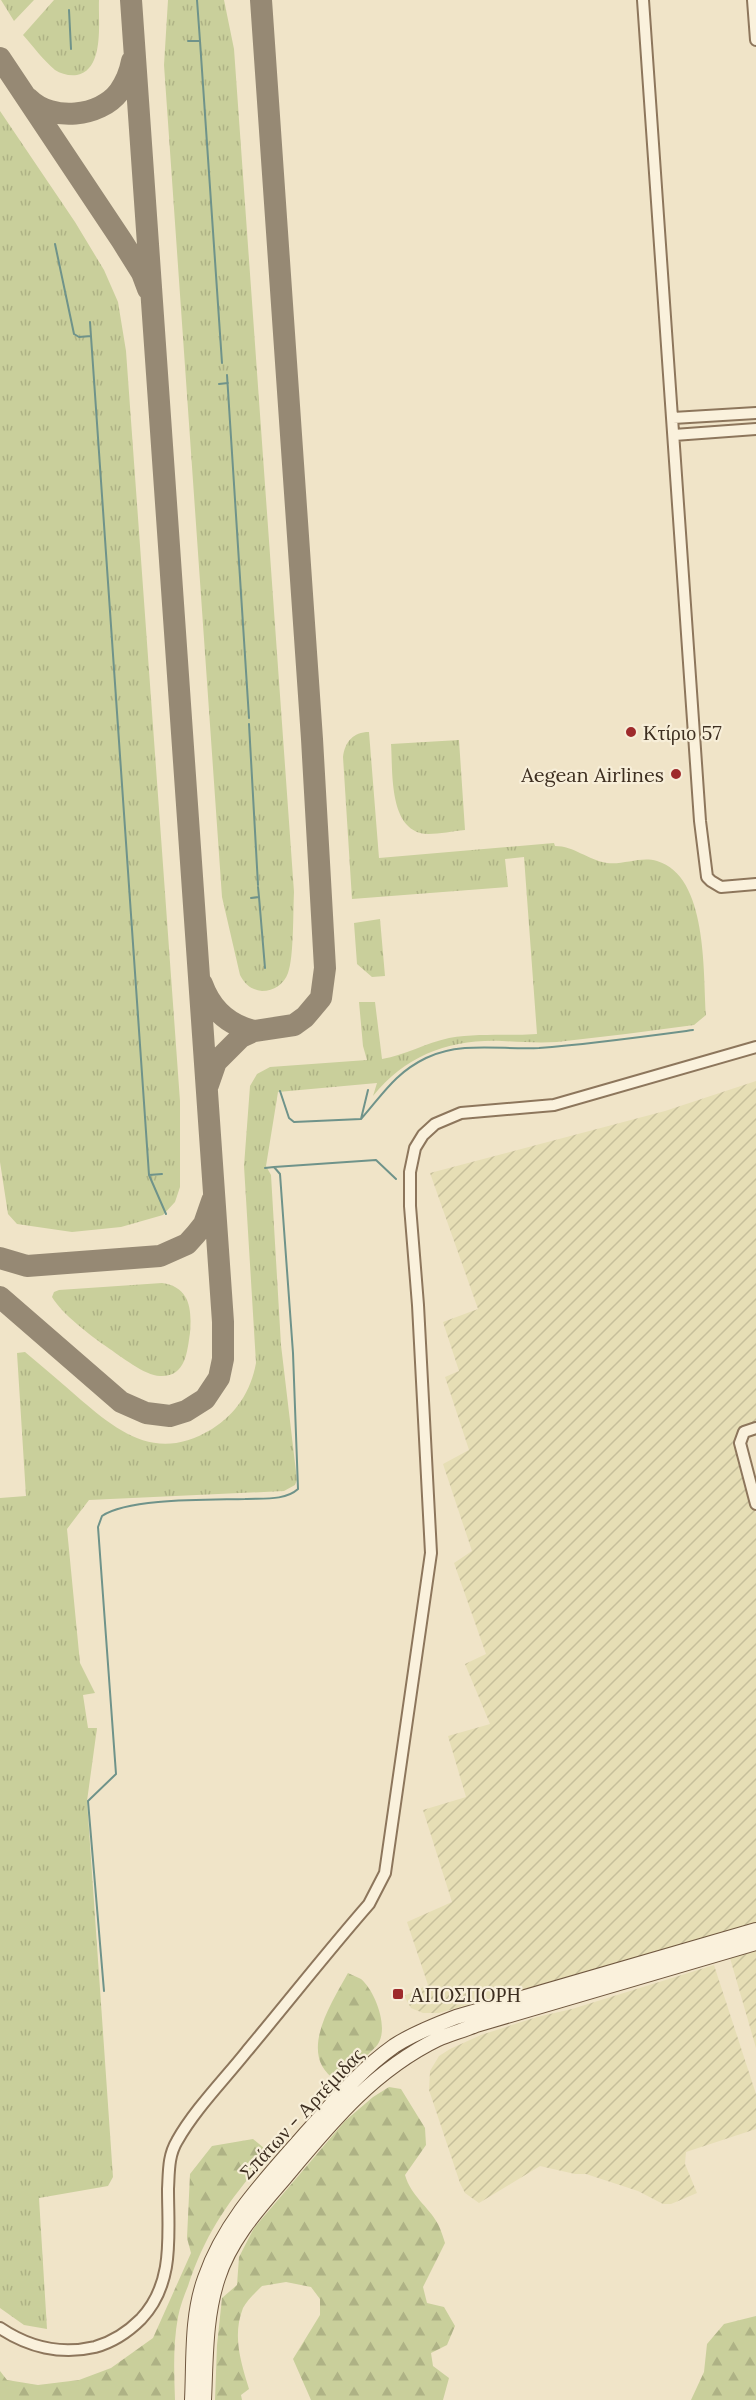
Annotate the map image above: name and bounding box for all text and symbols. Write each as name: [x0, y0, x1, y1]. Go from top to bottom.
place label: Κτίριο 57: [643, 720, 722, 745]
marker: Κτίριο 57: [624, 725, 638, 739]
place label: Aegean Airlines: [520, 762, 664, 787]
marker: Aegean Airlines: [669, 767, 683, 781]
place label: ΑΠΟΣΠΟΡΗ: [410, 1982, 521, 2007]
marker: ΑΠΟΣΠΟΡΗ: [391, 1987, 405, 2001]
street label: Σπάτων - Αρτέμιδας: [234, 2042, 368, 2184]

